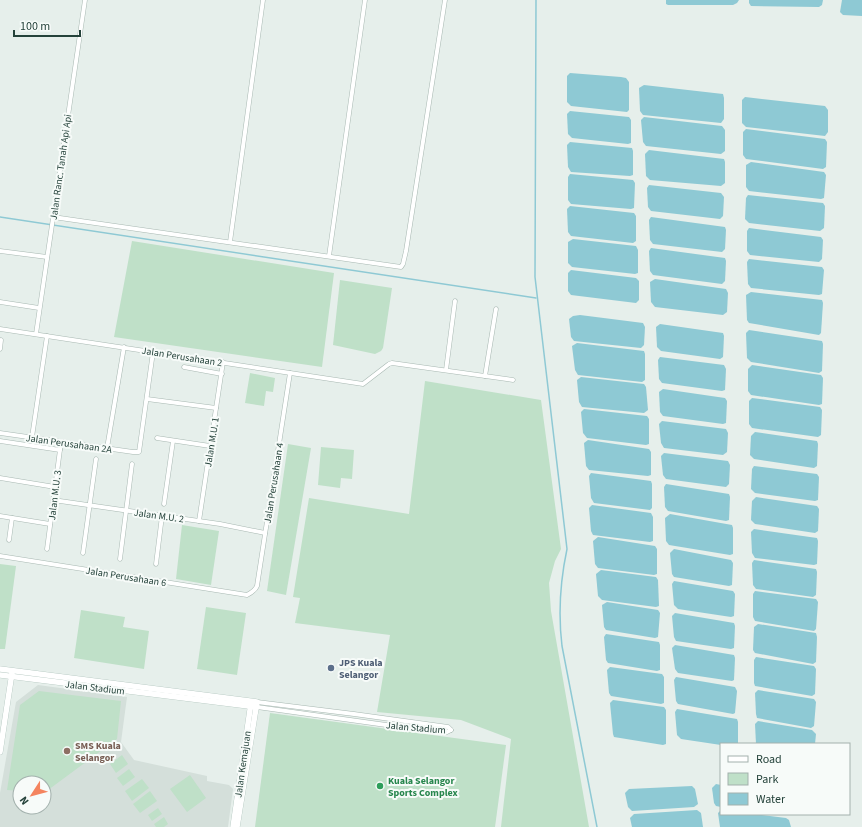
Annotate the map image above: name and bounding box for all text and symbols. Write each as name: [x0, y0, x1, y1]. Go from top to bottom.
scale bar: [14, 12, 80, 38]
text: 100 m: [20, 18, 50, 35]
street label: Jalan Ranc. Tanah Api Api: [47, 113, 75, 221]
street label: Jalan Perusahaan 2: [141, 344, 223, 370]
street label: Jalan M.U. 1: [201, 416, 223, 468]
street label: Jalan Perusahaan 2A: [25, 431, 113, 457]
street label: Jalan Perusahaan 4: [261, 442, 287, 524]
street label: Jalan M.U. 3: [45, 469, 65, 521]
street label: Jalan M.U. 2: [133, 506, 185, 526]
street label: Jalan Perusahaan 6: [85, 564, 167, 590]
place label: JPS Kuala Selangor: [339, 656, 383, 682]
marker: JPS Kuala Selangor: [326, 663, 336, 673]
street label: Jalan Stadium: [64, 677, 125, 699]
street label: Jalan Stadium: [385, 718, 446, 738]
street label: Jalan Kemajuan: [231, 730, 255, 798]
place label: SMS Kuala Selangor: [75, 739, 121, 765]
legend: [720, 743, 850, 815]
marker: SMS Kuala Selangor: [62, 746, 72, 756]
text: Road: [756, 751, 782, 768]
text: Park: [756, 771, 778, 788]
place label: Kuala Selangor Sports Complex: [388, 774, 458, 800]
north arrow: [12, 775, 52, 815]
marker: Kuala Selangor Sports Complex: [375, 781, 385, 791]
text: Water: [756, 791, 786, 808]
text: N: [16, 793, 33, 808]

